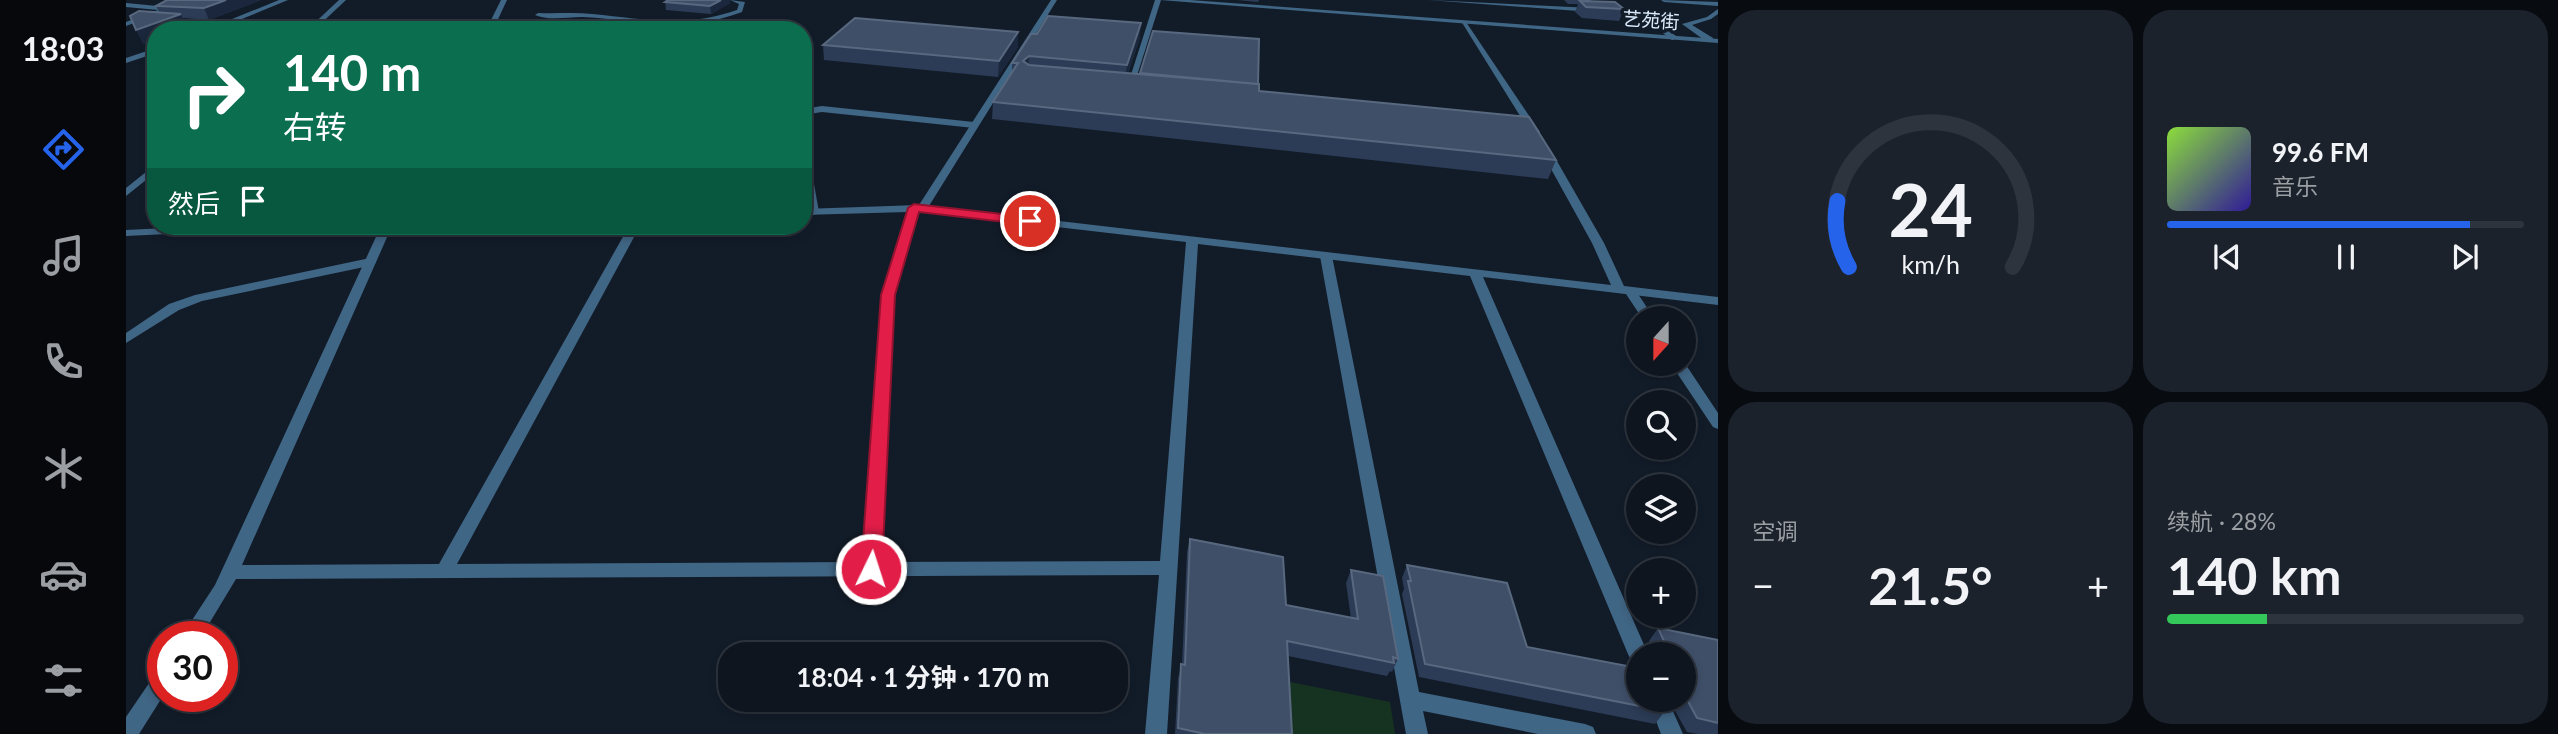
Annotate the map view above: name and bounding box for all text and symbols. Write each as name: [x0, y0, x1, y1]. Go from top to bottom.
street label: 艺苑街: [1622, 6, 1680, 33]
text: 18:03: [22, 29, 104, 68]
text: 140 m: [283, 43, 421, 101]
icon: right: [168, 49, 259, 140]
text: 右转: [283, 107, 347, 146]
icon: directions: [39, 125, 88, 174]
text: 99.6 FM: [2272, 136, 2369, 168]
text: 24: [1888, 166, 1973, 254]
text: 音乐: [2272, 172, 2318, 200]
icon: arrive: [234, 182, 272, 220]
text: 然后: [168, 187, 220, 219]
pin: [1000, 191, 1060, 251]
icon: arrive: [1011, 202, 1049, 240]
icon: music: [39, 231, 88, 280]
icon: previous: [2208, 238, 2246, 276]
icon: pause: [2327, 238, 2365, 276]
icon: next: [2446, 238, 2484, 276]
text: km/h: [1901, 249, 1960, 279]
north arrow: [1626, 306, 1696, 376]
map controls: [1626, 306, 1696, 712]
icon: phone: [39, 337, 88, 386]
button: search: [1626, 390, 1696, 460]
icon: climate: [39, 444, 88, 493]
button: layers: [1626, 474, 1696, 544]
text: 续航 · 28%: [2167, 507, 2276, 535]
text: 空调: [1752, 517, 1798, 545]
position arrow: [834, 532, 908, 606]
text: 140 km: [2167, 544, 2341, 606]
icon: car: [39, 550, 88, 599]
text: 21.5°: [1868, 554, 1993, 616]
button: +: [1626, 558, 1696, 628]
text: −: [1752, 562, 1774, 608]
text: +: [2087, 562, 2109, 608]
speed limit sign: 30: [147, 621, 238, 712]
button: −: [1626, 642, 1696, 712]
icon: filters: [39, 656, 88, 705]
text: 18:04 · 1 分钟 · 170 m: [796, 661, 1050, 693]

